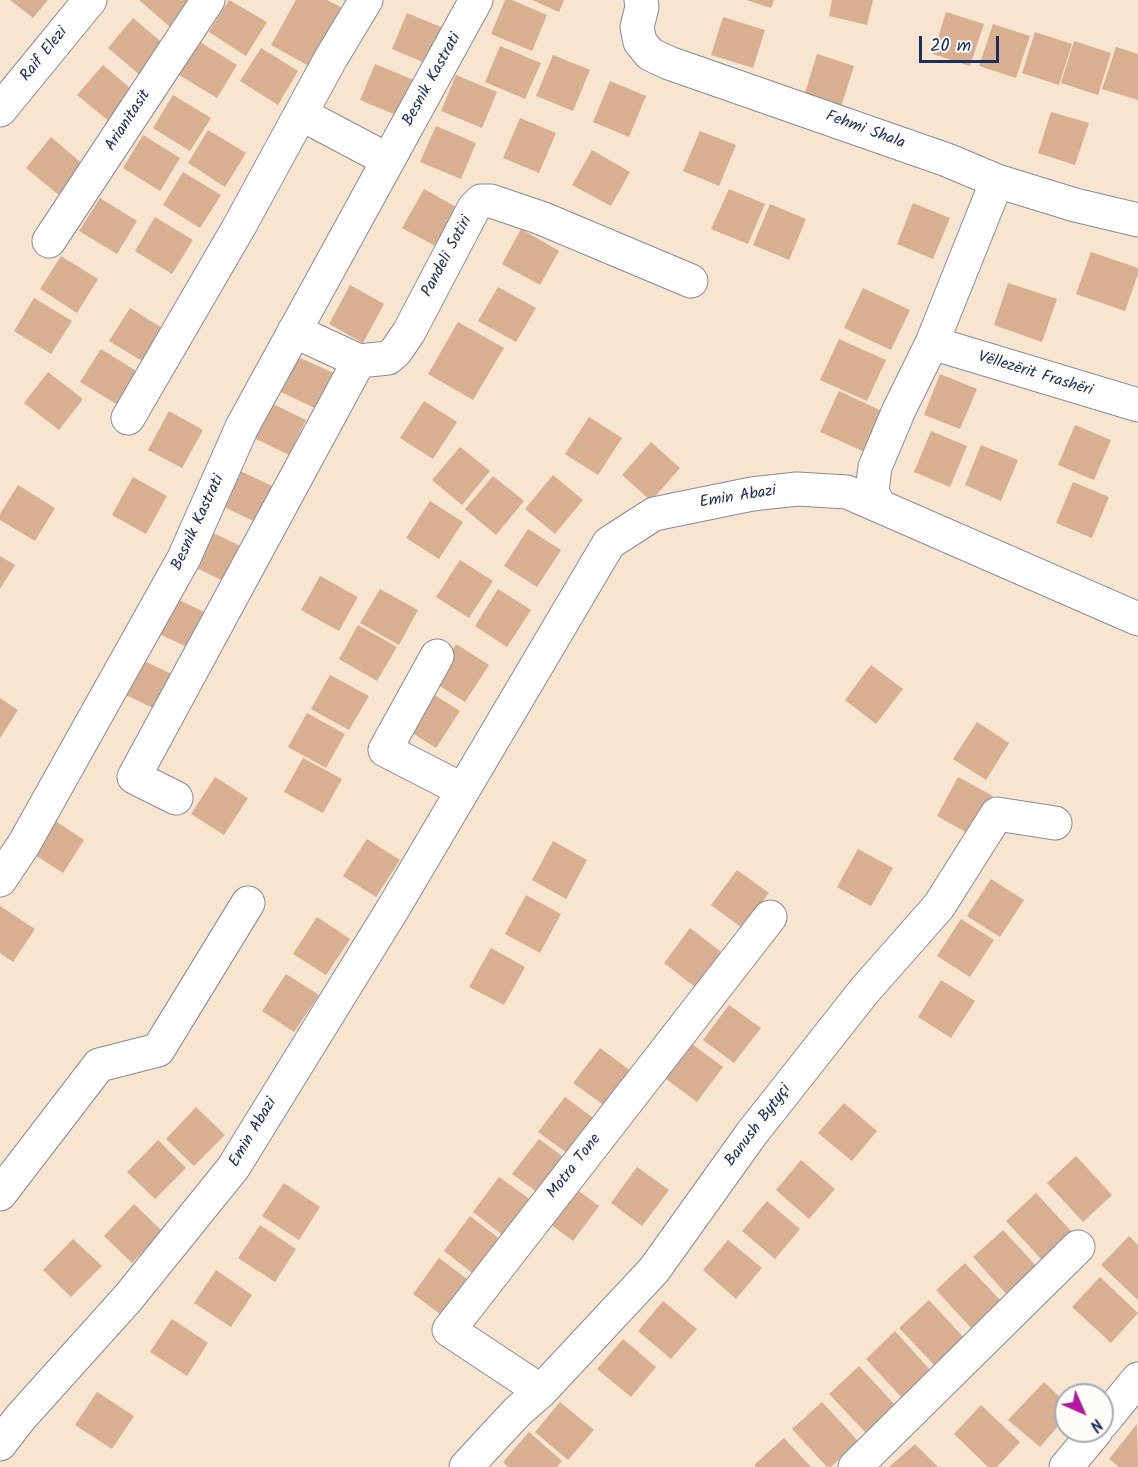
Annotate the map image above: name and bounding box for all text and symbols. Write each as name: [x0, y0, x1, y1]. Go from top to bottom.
street label: Raif Elezi: [17, 24, 73, 86]
scale bar: [922, 24, 1002, 62]
street label: Besnik Kastrati: [400, 30, 466, 130]
text: 20 m: [930, 32, 971, 61]
street label: Arianitasit: [102, 87, 156, 155]
street label: Fehmi Shala: [823, 108, 907, 154]
street label: Pandeli Sotiri: [419, 213, 477, 301]
street label: Vëllezërit Frashëri: [975, 348, 1095, 402]
street label: Besnik Kastrati: [168, 472, 230, 574]
street label: Emin Abazi: [698, 482, 778, 514]
street label: Banush Bytyçi: [722, 1081, 796, 1171]
street label: Emin Abazi: [226, 1095, 282, 1171]
street label: Motra Tone: [544, 1131, 606, 1203]
north arrow: [1054, 1383, 1114, 1443]
text: N: [1083, 1412, 1108, 1437]

